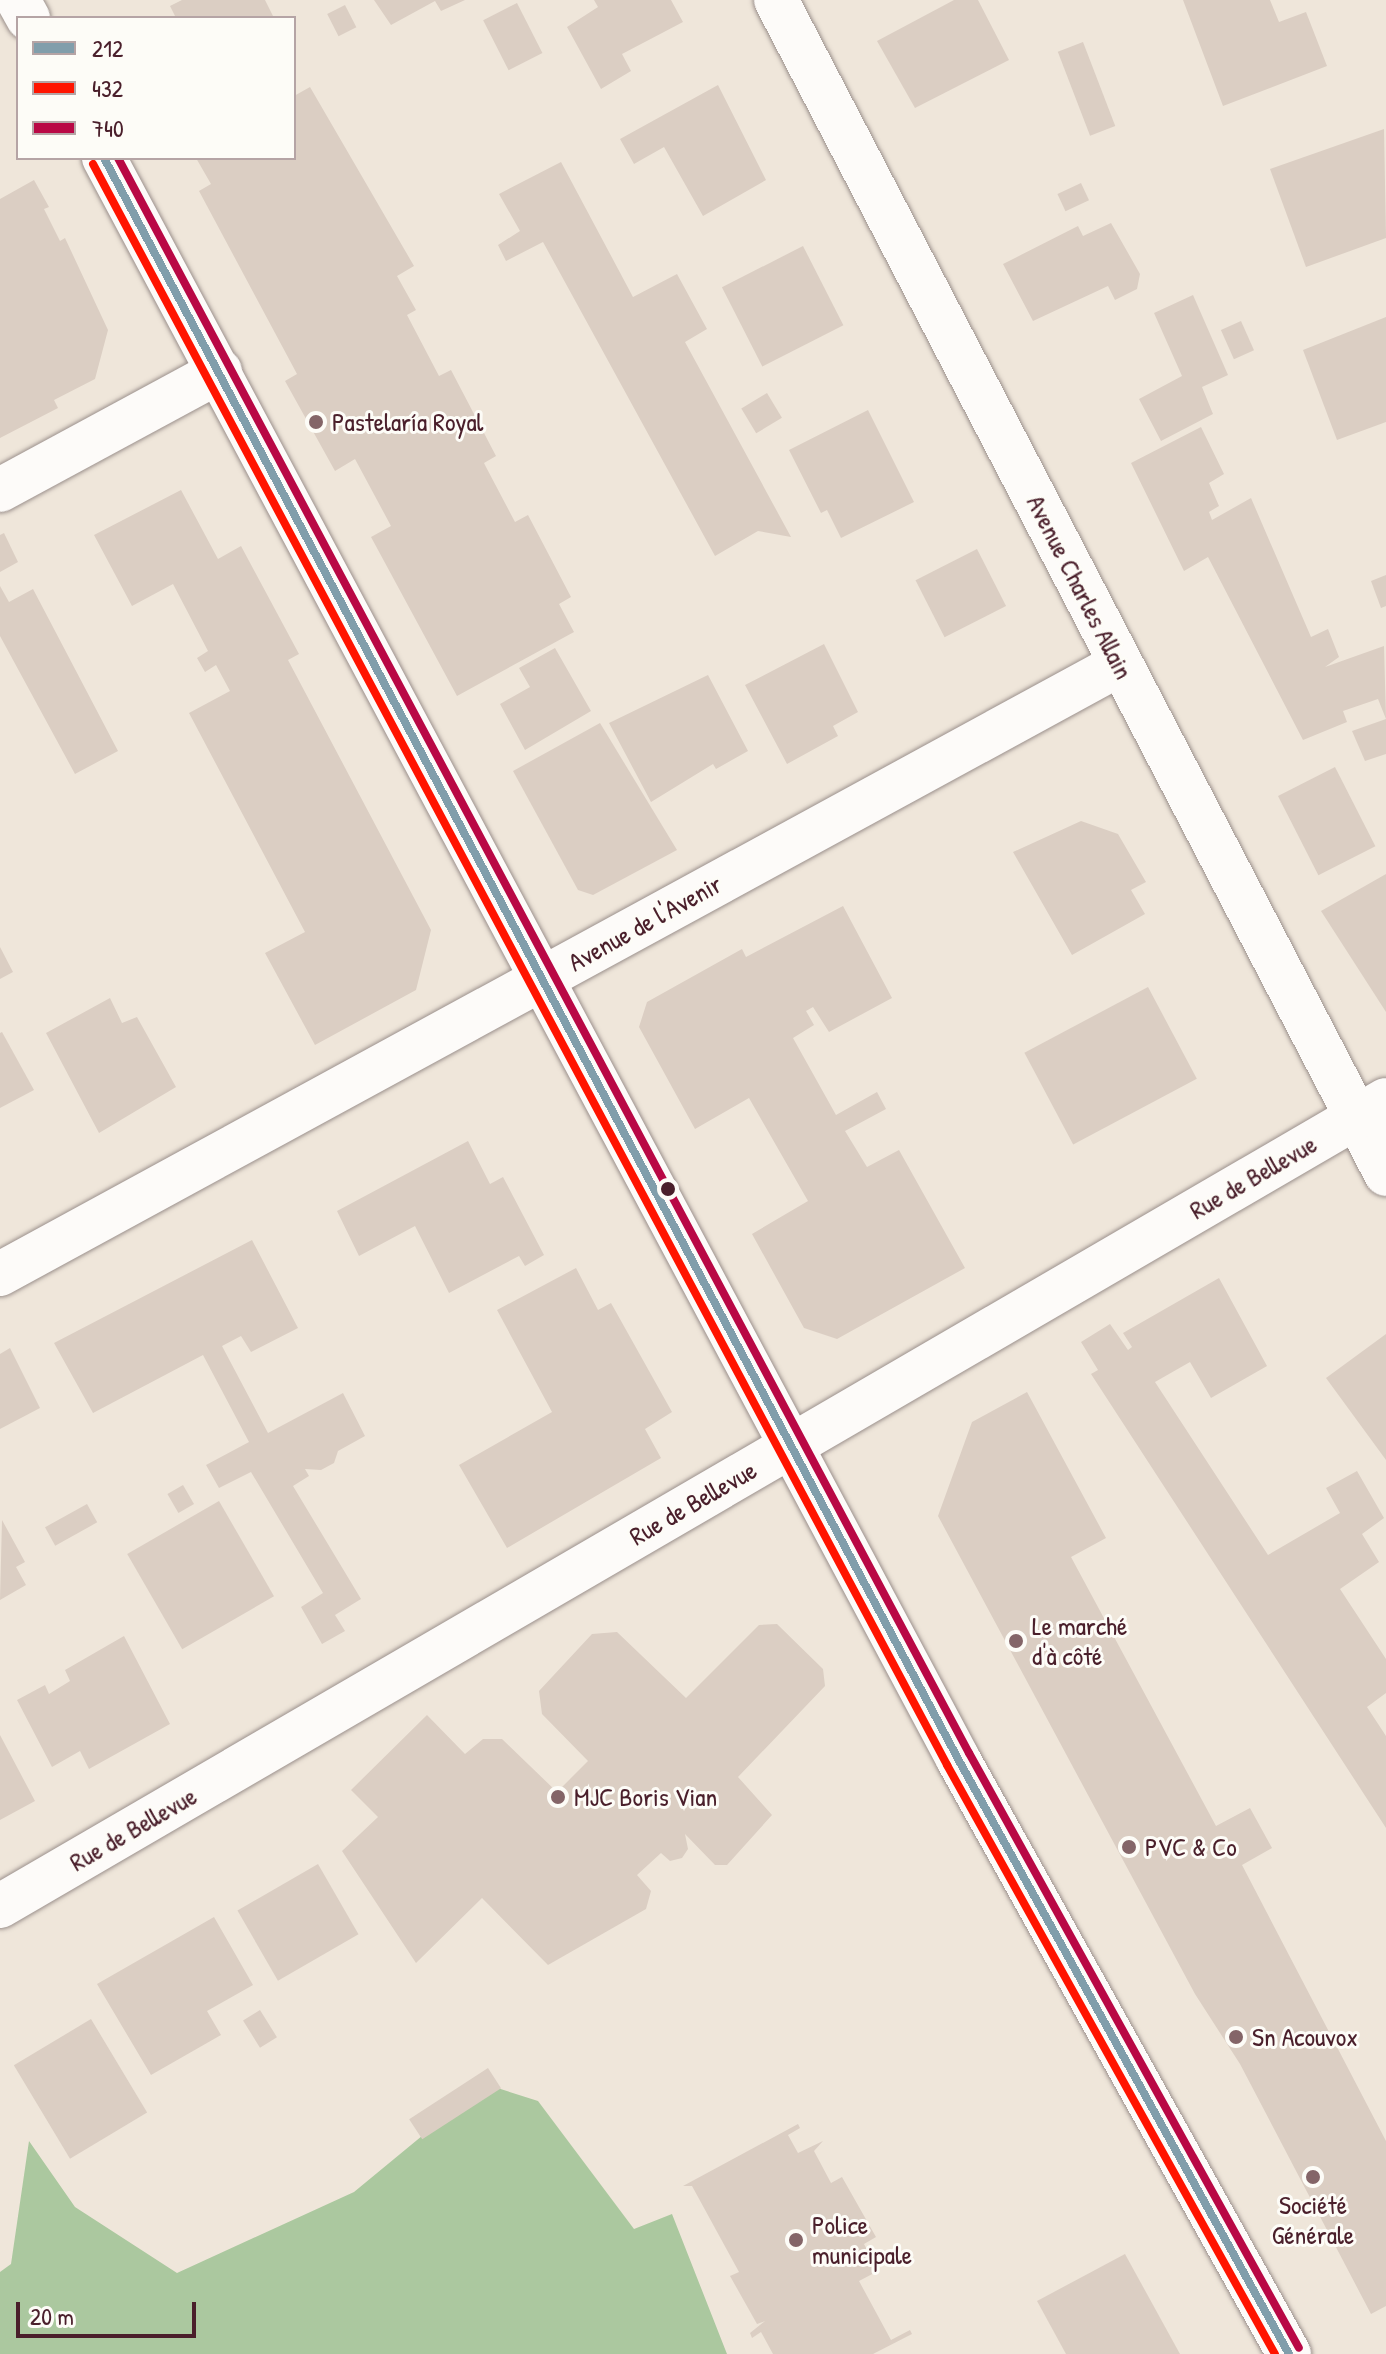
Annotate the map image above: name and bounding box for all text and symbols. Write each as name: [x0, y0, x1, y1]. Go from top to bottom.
legend: [16, 16, 296, 160]
text: 212: [92, 32, 123, 64]
text: 432: [92, 72, 123, 104]
text: 740: [92, 112, 124, 144]
place label: Pastelaría Royal: [332, 406, 484, 438]
marker: Pastelaría Royal: [307, 413, 325, 431]
street label: Avenue Charles Allain: [1020, 490, 1140, 684]
street label: Avenue de l'Avenir: [563, 868, 727, 978]
street label: Rue de Bellevue: [1184, 1128, 1322, 1226]
unlabelled marker: [660, 1181, 676, 1197]
street label: Rue de Bellevue: [624, 1454, 762, 1552]
place label: Le marché d'à côté: [1032, 1610, 1127, 1672]
marker: Le marché d'à côté: [1007, 1632, 1025, 1650]
street label: Rue de Bellevue: [64, 1780, 202, 1878]
place label: MJC Boris Vian: [574, 1781, 717, 1813]
marker: MJC Boris Vian: [549, 1788, 567, 1806]
place label: PVC & Co: [1145, 1831, 1237, 1863]
marker: PVC & Co: [1120, 1838, 1138, 1856]
place label: Sn Acouvox: [1252, 2021, 1358, 2053]
marker: Sn Acouvox: [1227, 2028, 1245, 2046]
marker: Société Générale: [1304, 2168, 1322, 2186]
place label: Société Générale: [1272, 2189, 1354, 2250]
place label: Police municipale: [812, 2209, 912, 2270]
marker: Police municipale: [787, 2231, 805, 2249]
scale bar: [20, 2286, 200, 2336]
text: 20 m: [30, 2300, 74, 2332]

